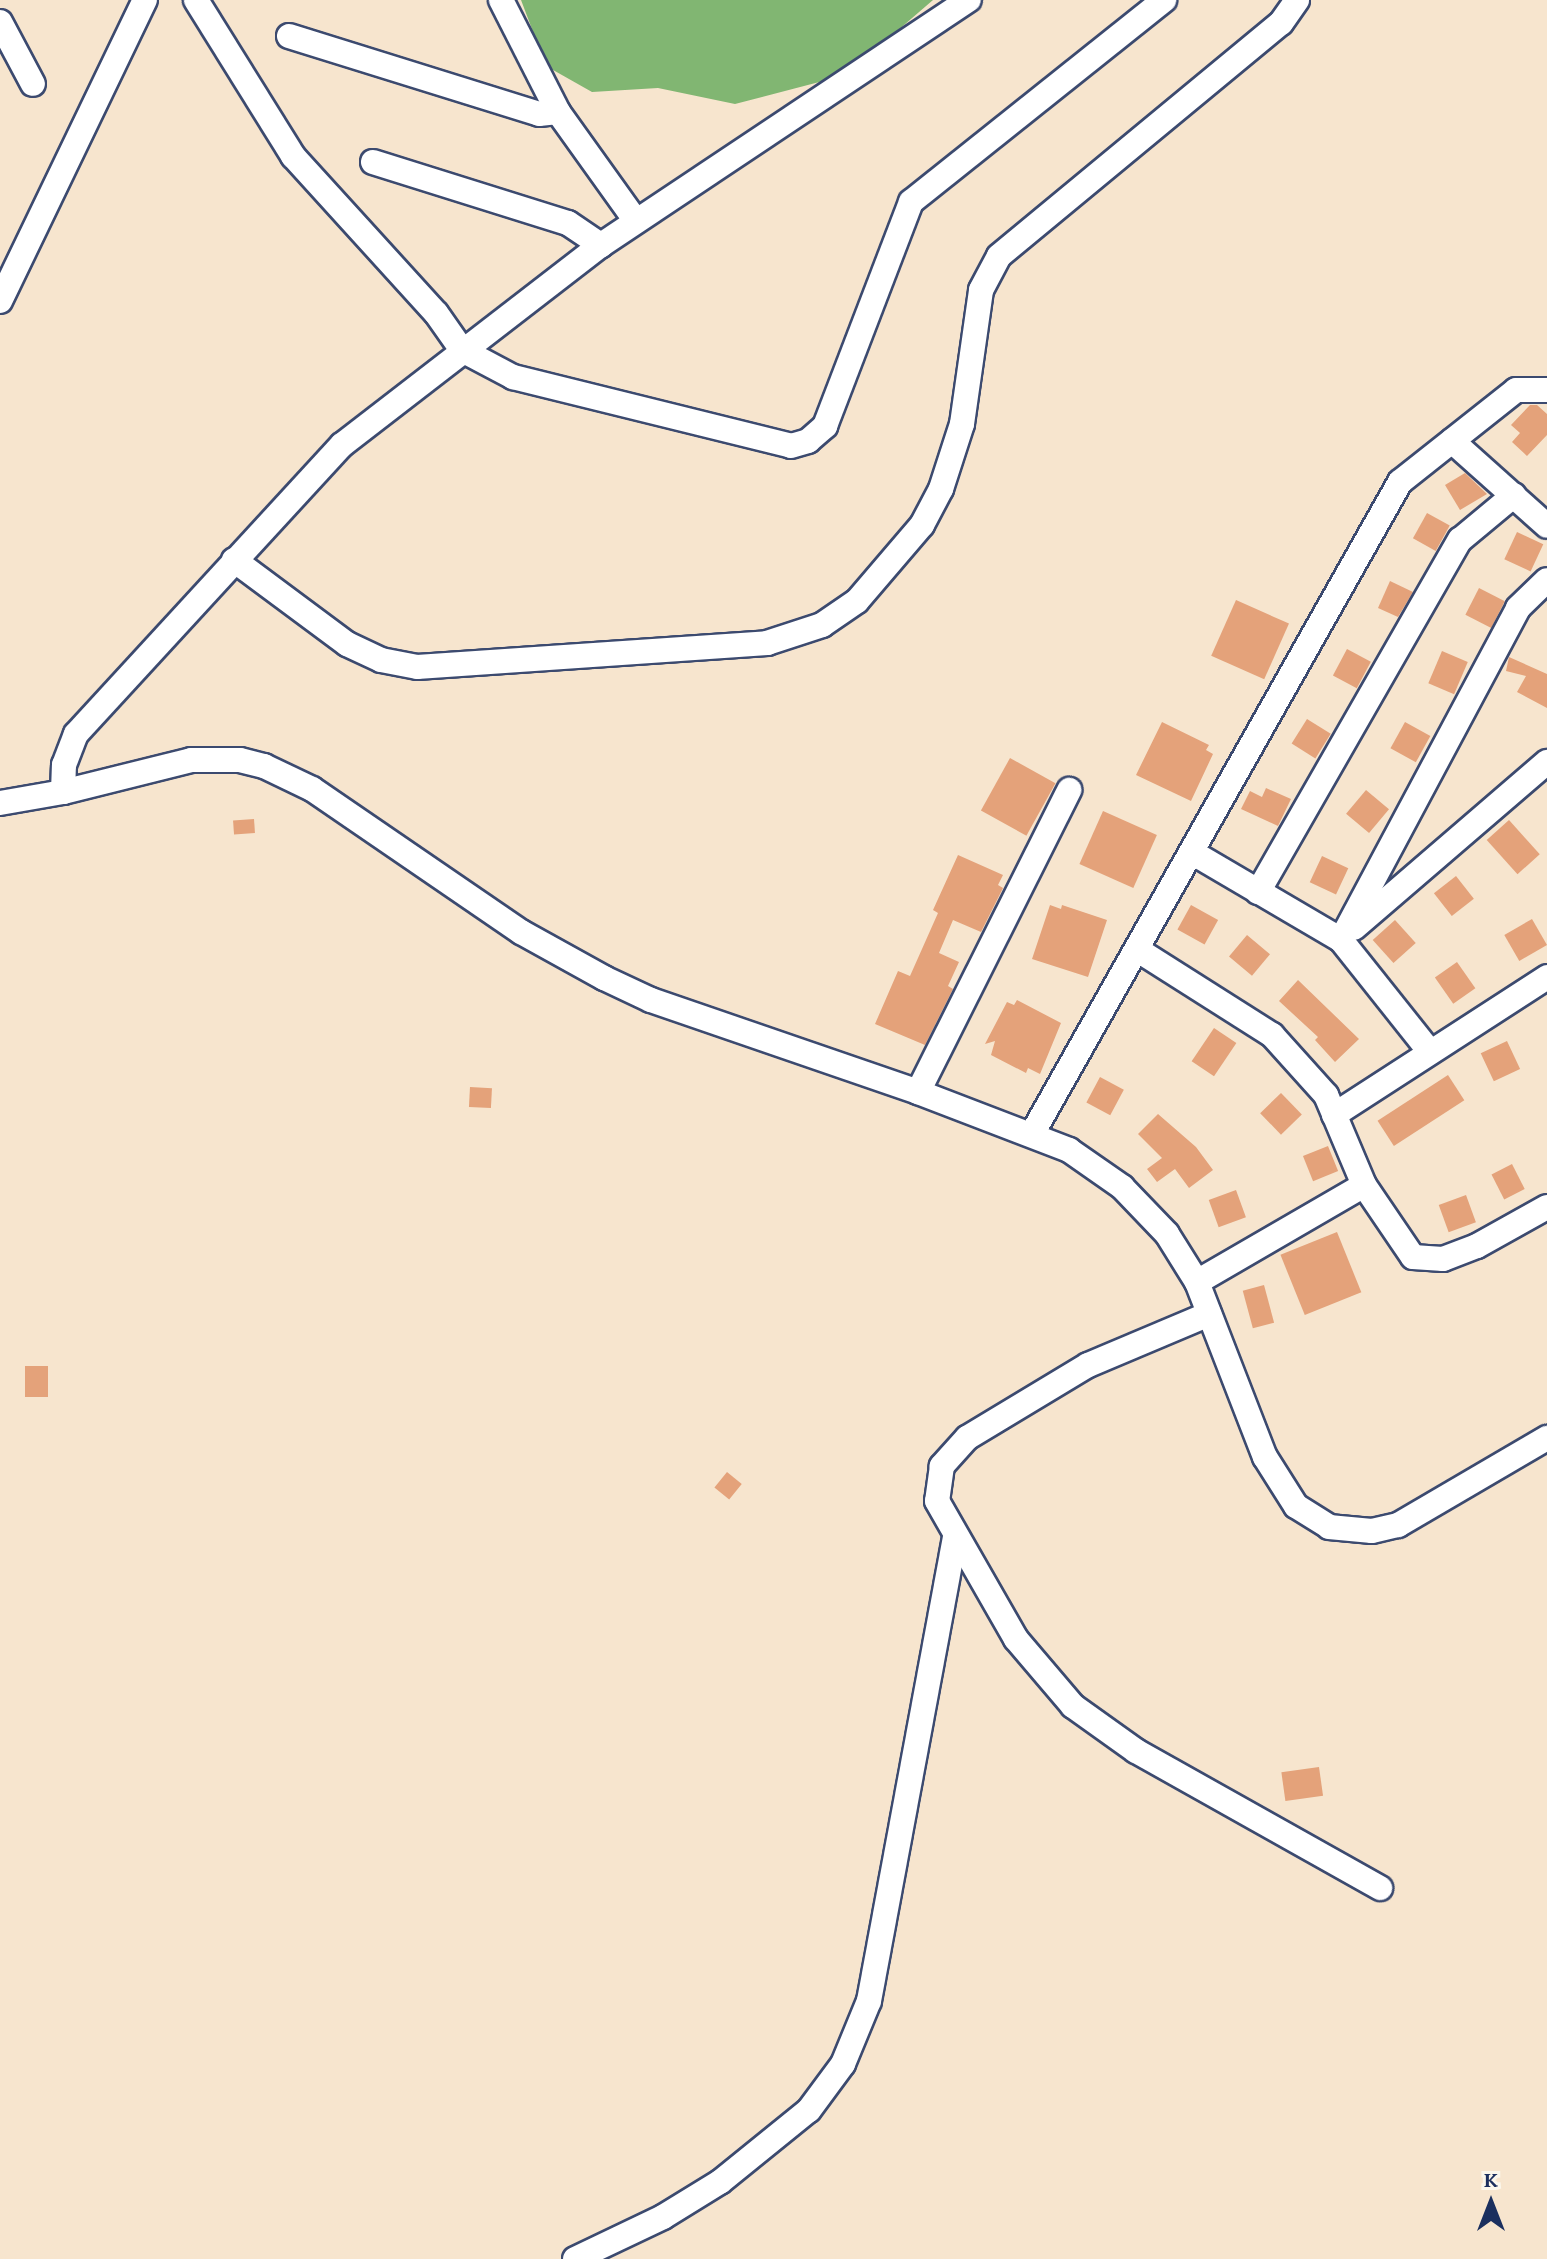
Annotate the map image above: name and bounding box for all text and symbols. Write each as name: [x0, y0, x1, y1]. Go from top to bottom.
north arrow: [1451, 2163, 1531, 2243]
text: K: [1484, 2163, 1498, 2195]

